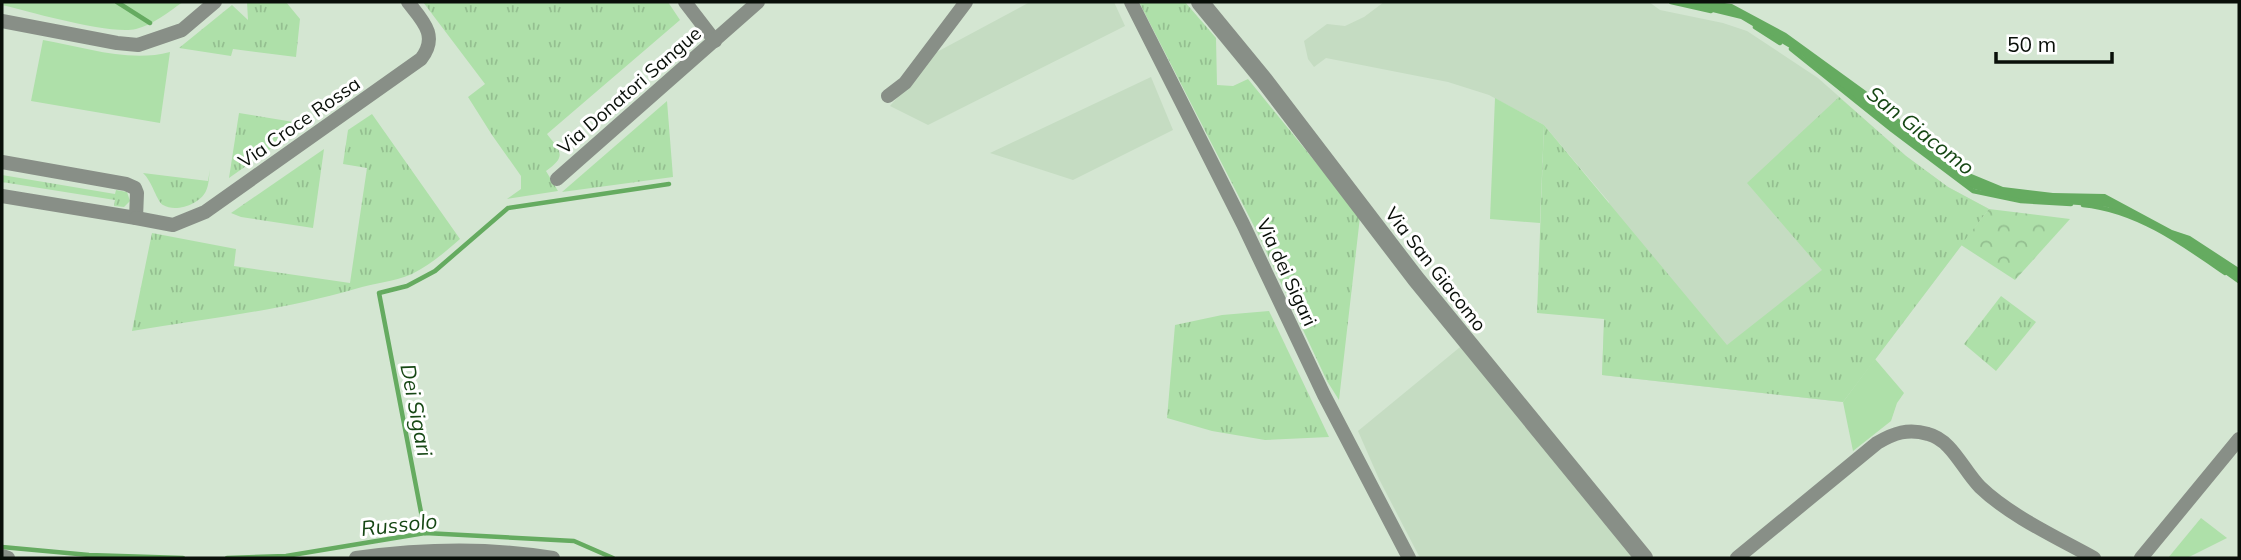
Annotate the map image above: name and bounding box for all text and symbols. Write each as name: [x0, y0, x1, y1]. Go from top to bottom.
street label: Via Donatori Sangue: [552, 21, 706, 159]
scale bar: [1996, 21, 2112, 65]
text: 50 m: [2007, 31, 2056, 57]
street label: Via Croce Rossa: [233, 71, 365, 173]
water label: San Giacomo: [1862, 80, 1980, 180]
street label: Via San Giacomo: [1380, 202, 1492, 336]
street label: Via dei Sigari: [1252, 214, 1322, 330]
water label: Dei Sigari: [395, 362, 439, 459]
water label: Russolo: [360, 507, 438, 541]

